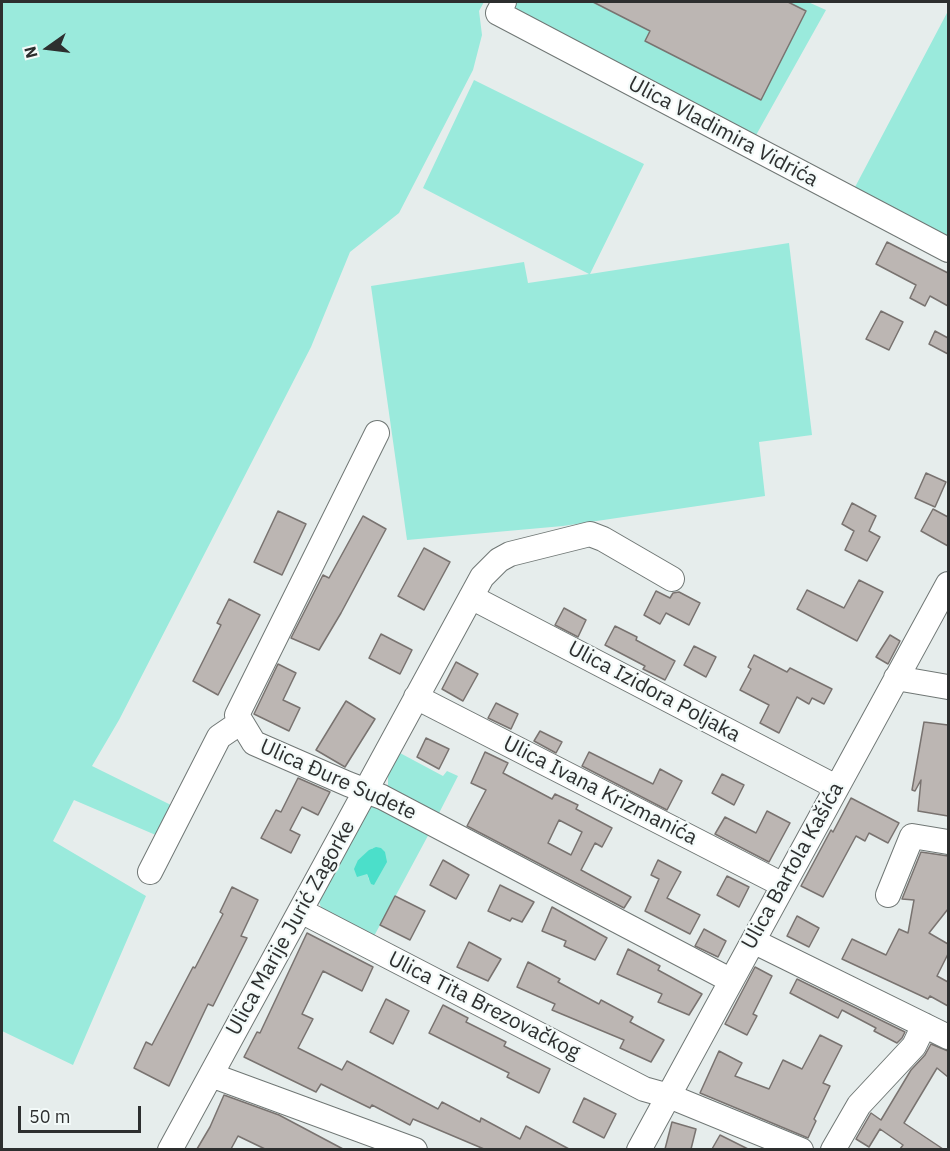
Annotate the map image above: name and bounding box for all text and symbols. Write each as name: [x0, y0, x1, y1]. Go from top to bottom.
north arrow: [18, 18, 78, 78]
text: N: [19, 44, 42, 60]
street label: Ulica Vladimira Vidrića: [624, 71, 822, 193]
street label: Ulica Izidora Poljaka: [564, 636, 744, 748]
street label: Ulica Ivana Krizmanića: [499, 731, 701, 851]
street label: Ulica Đure Sudete: [256, 734, 420, 826]
street label: Ulica Bartola Kašića: [737, 778, 849, 954]
street label: Ulica Marije Jurić Zagorke: [221, 816, 361, 1040]
street label: Ulica Tita Brezovačkog: [384, 947, 584, 1065]
scale bar: [21, 1094, 144, 1132]
text: 50 m: [29, 1105, 71, 1128]

